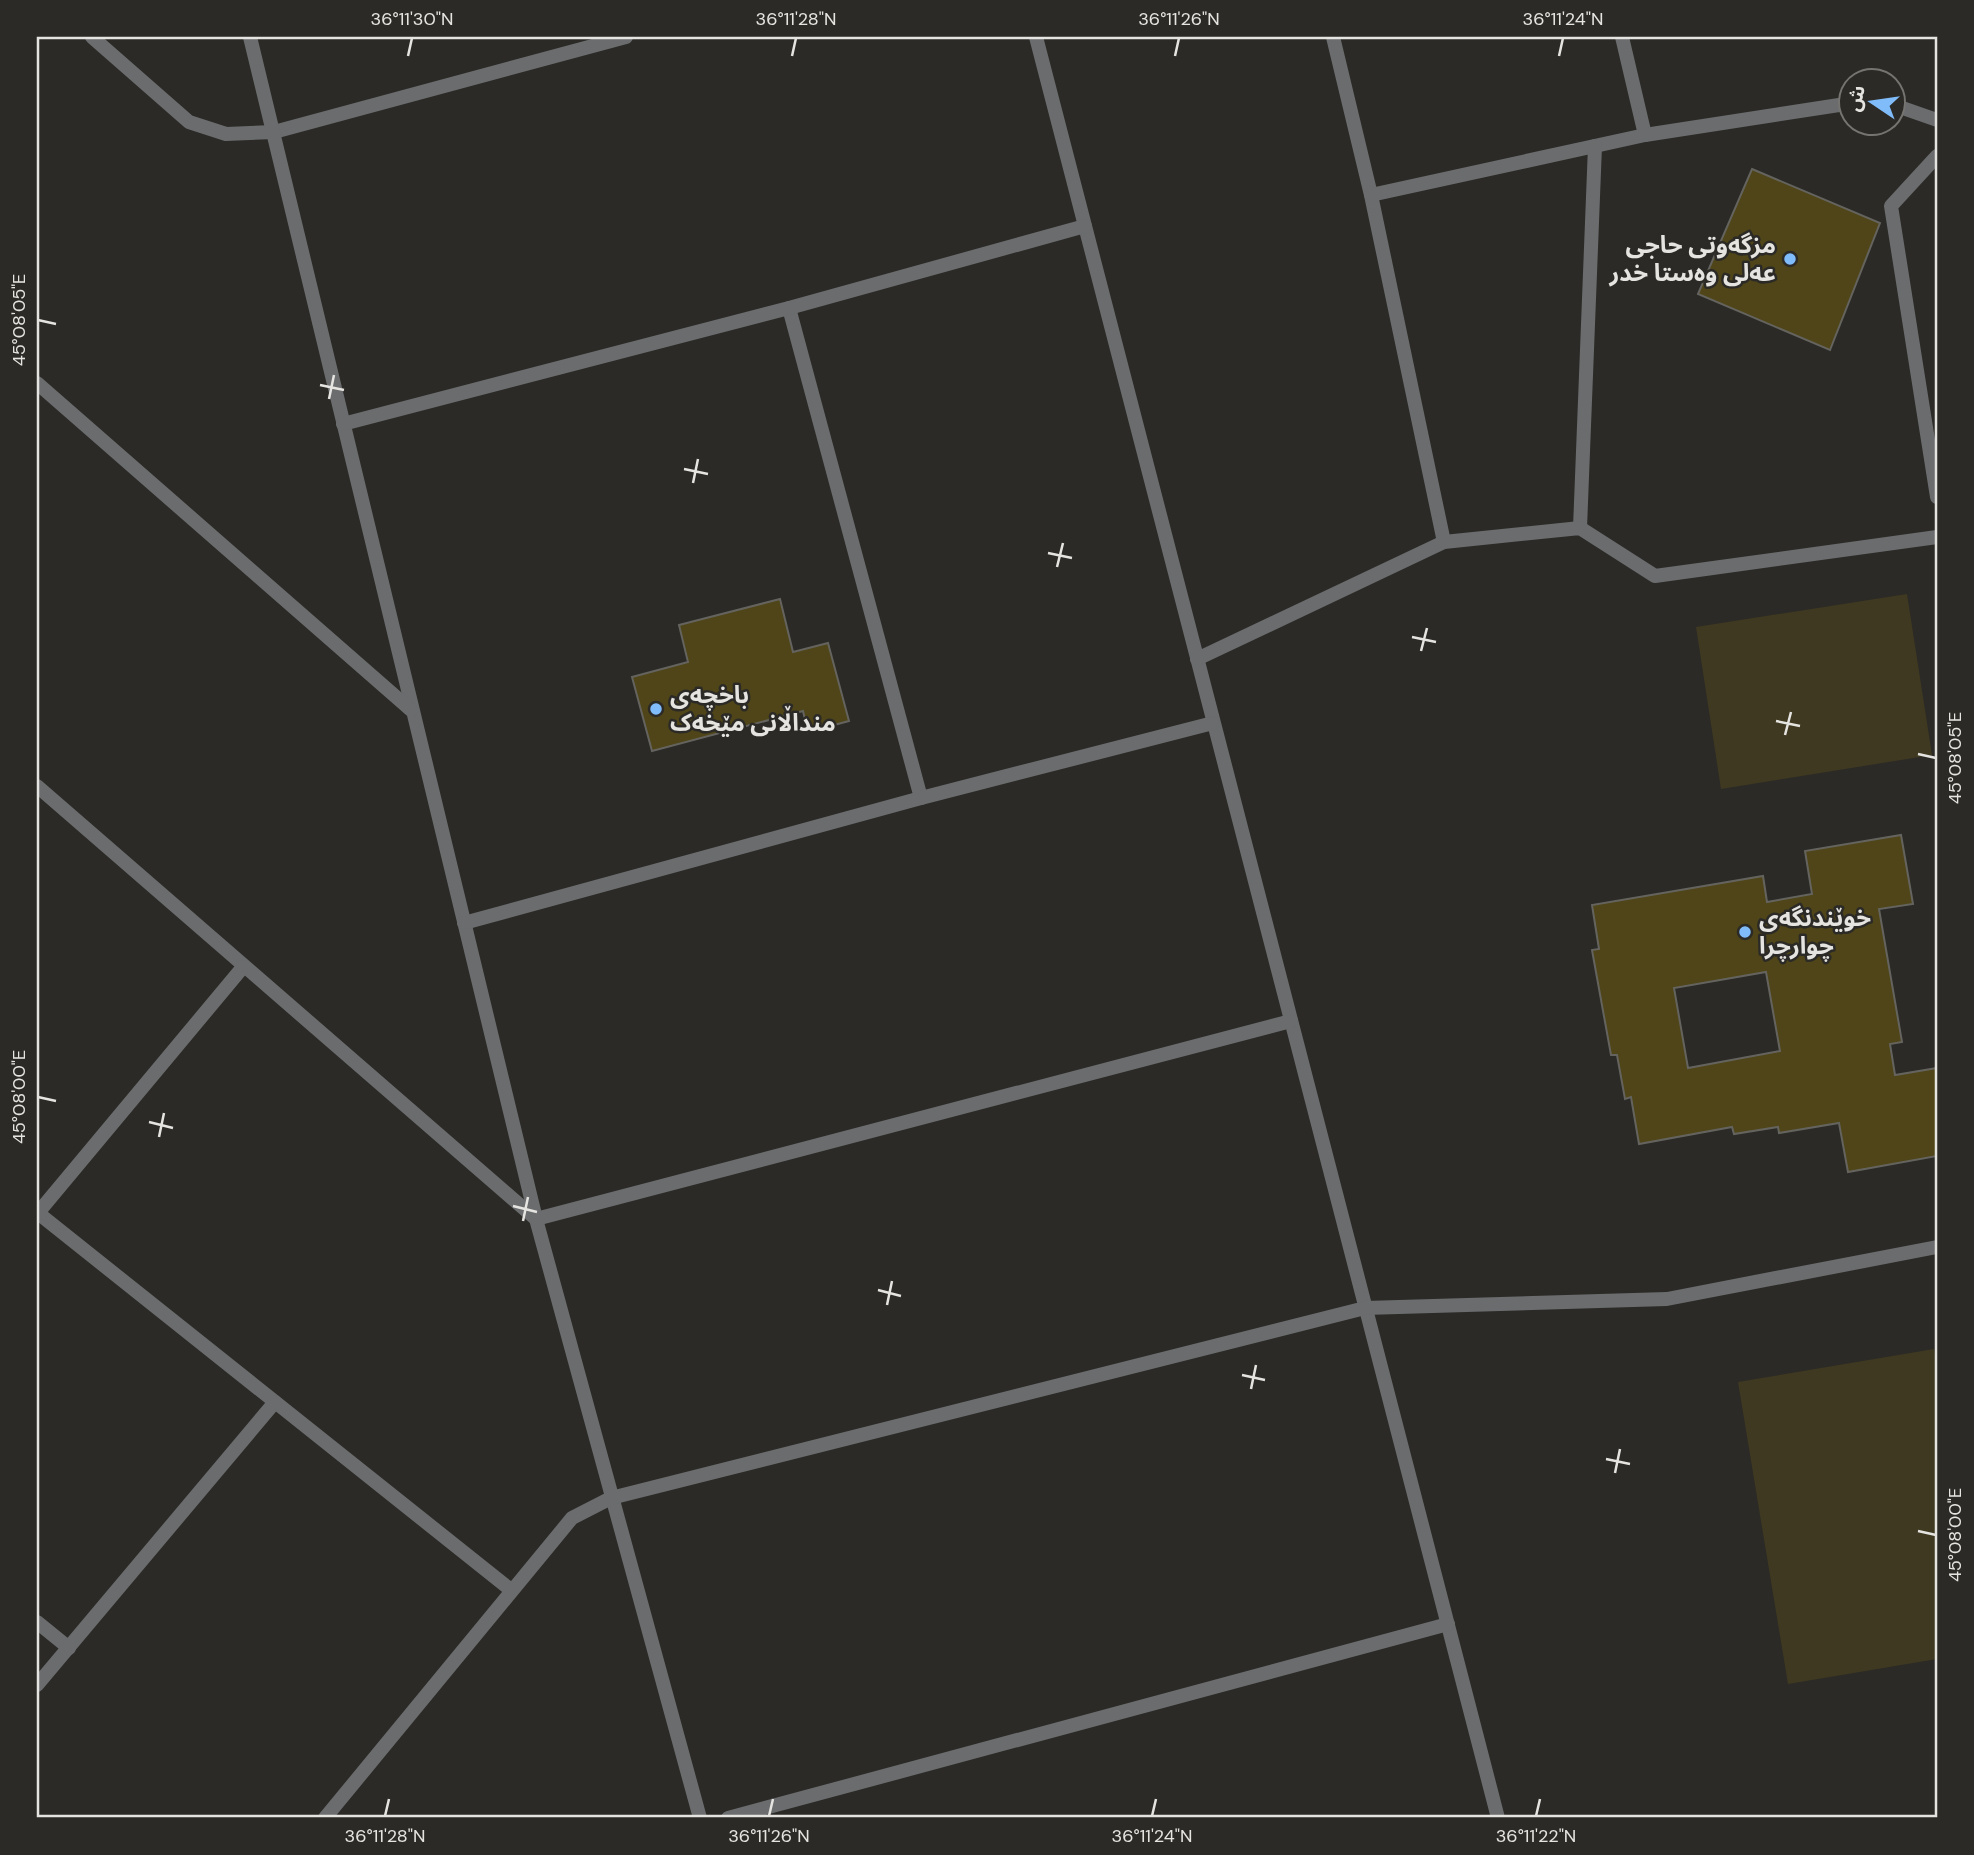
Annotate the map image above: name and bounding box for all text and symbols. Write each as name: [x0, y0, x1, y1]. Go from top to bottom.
text: 36°11'30"N: [371, 7, 453, 31]
text: 36°11'28"N: [756, 7, 836, 31]
text: 36°11'26"N: [1138, 7, 1220, 31]
text: 36°11'24"N: [1523, 7, 1603, 31]
north arrow: [1838, 66, 1908, 136]
text: ش: [1841, 83, 1871, 114]
place label: مزگەوتی حاجی عەلی وەستا خدر: [1609, 229, 1776, 288]
marker: مزگەوتی حاجی عەلی وەستا خدر: [1782, 251, 1798, 267]
text: 45°08'05"E: [7, 274, 31, 366]
place label: باخچەی منداڵانی مێخەک: [670, 679, 836, 738]
marker: باخچەی منداڵانی مێخەک: [648, 701, 664, 717]
text: 45°08'05"E: [1943, 712, 1967, 804]
place label: خوێندنگەی چوارچرا: [1759, 902, 1871, 962]
marker: خوێندنگەی چوارچرا: [1737, 924, 1753, 940]
text: 45°08'00"E: [7, 1050, 31, 1144]
text: 45°08'00"E: [1943, 1488, 1967, 1582]
text: 36°11'28"N: [345, 1824, 425, 1848]
text: 36°11'26"N: [728, 1824, 810, 1848]
text: 36°11'24"N: [1112, 1824, 1192, 1848]
text: 36°11'22"N: [1496, 1824, 1576, 1848]

